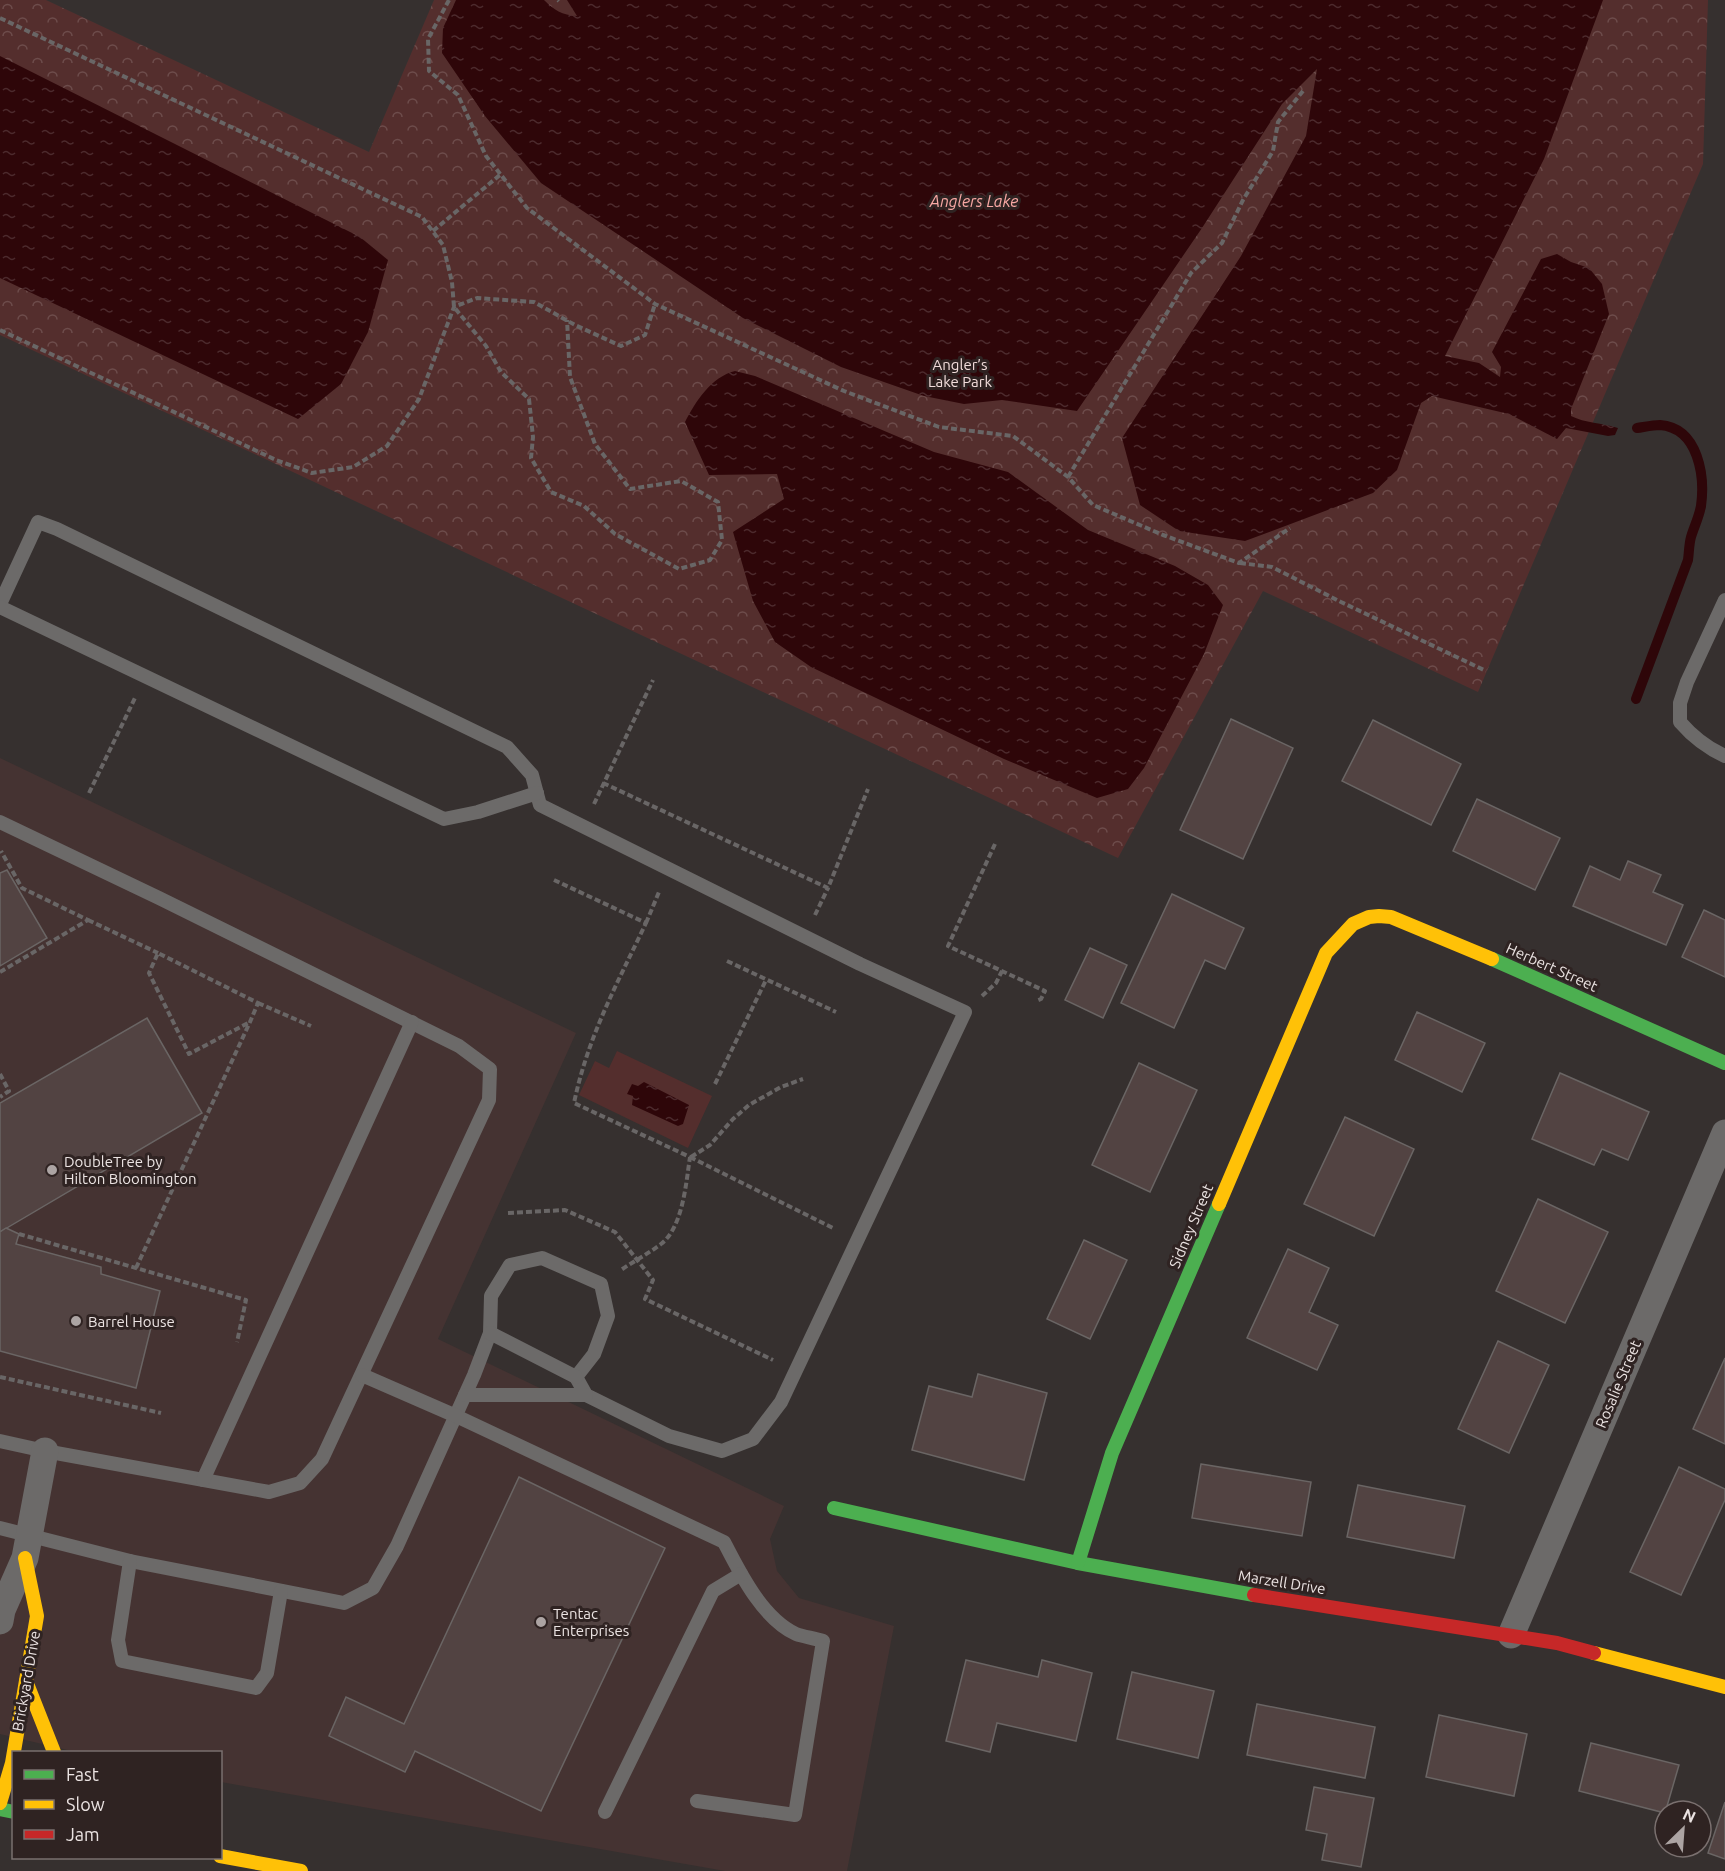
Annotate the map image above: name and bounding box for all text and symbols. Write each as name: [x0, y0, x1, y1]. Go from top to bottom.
water label: Anglers Lake: [929, 192, 1018, 210]
park label: Angler’s Lake Park: [928, 356, 993, 390]
street label: Herbert Street: [1504, 939, 1600, 995]
place label: DoubleTree by Hilton Bloomington: [64, 1153, 197, 1187]
marker: DoubleTree by Hilton Bloomington: [45, 1163, 59, 1177]
street label: Sidney Street: [1166, 1181, 1216, 1271]
place label: Barrel House: [88, 1313, 175, 1330]
marker: Barrel House: [69, 1314, 83, 1328]
street label: Rosalie Street: [1592, 1338, 1644, 1430]
street label: Marzell Drive: [1237, 1567, 1327, 1597]
place label: Tentac Enterprises: [553, 1605, 629, 1639]
marker: Tentac Enterprises: [534, 1615, 548, 1629]
street label: Brickyard Drive: [9, 1629, 43, 1733]
legend: [12, 1751, 222, 1859]
text: Fast: [66, 1764, 99, 1784]
text: Slow: [66, 1794, 105, 1814]
north arrow: [1653, 1799, 1713, 1859]
text: N: [1680, 1805, 1699, 1826]
text: Jam: [66, 1824, 100, 1844]

